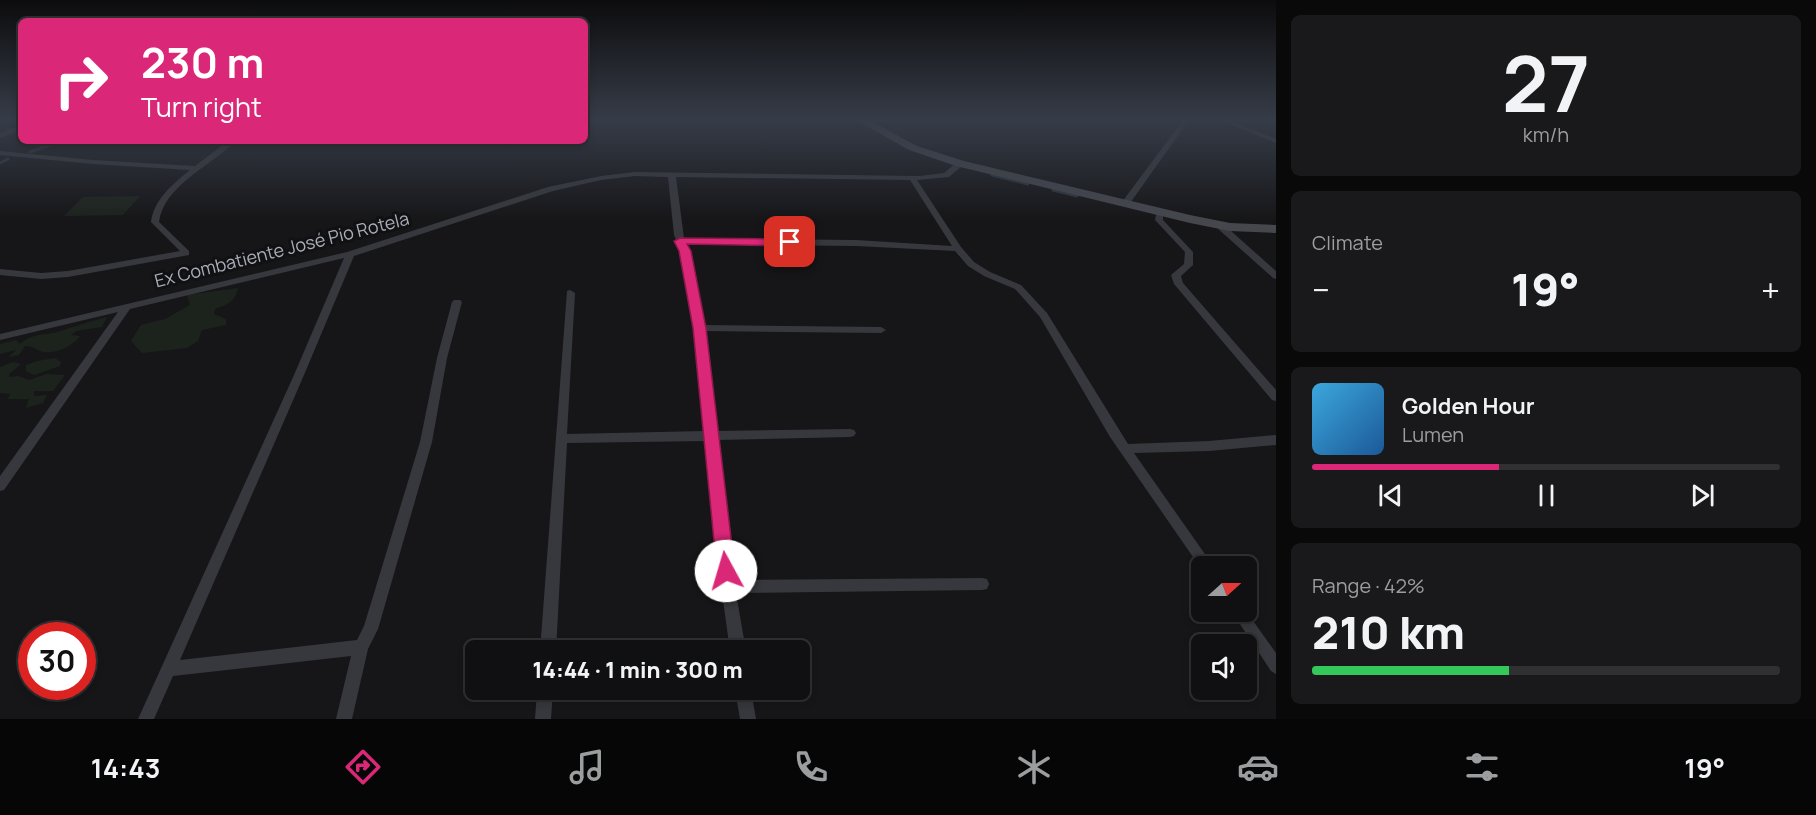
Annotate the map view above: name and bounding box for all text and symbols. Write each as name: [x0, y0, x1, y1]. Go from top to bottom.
text: 27: [1502, 29, 1590, 135]
text: 230 m: [141, 33, 264, 91]
icon: right: [42, 42, 120, 120]
text: Turn right: [141, 88, 262, 125]
text: km/h: [1523, 121, 1569, 148]
street label: Ex Combatiente José Pio Rotela: [152, 206, 412, 292]
pin: [764, 216, 815, 267]
icon: arrive: [773, 225, 806, 258]
text: Climate: [1312, 229, 1383, 256]
text: 19°: [1511, 258, 1580, 320]
text: −: [1312, 267, 1330, 312]
text: +: [1761, 267, 1780, 312]
text: Golden Hour: [1402, 391, 1535, 421]
text: Lumen: [1402, 421, 1464, 448]
icon: previous: [1374, 479, 1407, 512]
icon: pause: [1530, 479, 1563, 512]
icon: next: [1686, 479, 1719, 512]
position arrow: [694, 539, 758, 603]
north arrow: [1191, 556, 1257, 622]
map controls: [1191, 556, 1257, 700]
text: Range · 42%: [1312, 572, 1425, 599]
text: 210 km: [1312, 601, 1465, 663]
speed limit sign: 30: [18, 622, 96, 700]
button: sound: [1191, 634, 1257, 700]
text: 14:44 · 1 min · 300 m: [532, 655, 743, 685]
icon: directions: [342, 746, 384, 788]
icon: music: [566, 746, 608, 788]
icon: phone: [790, 746, 832, 788]
icon: climate: [1013, 746, 1055, 788]
icon: car: [1237, 746, 1279, 788]
icon: filters: [1461, 746, 1503, 788]
text: 14:43: [91, 749, 160, 786]
text: 19°: [1684, 749, 1725, 786]

